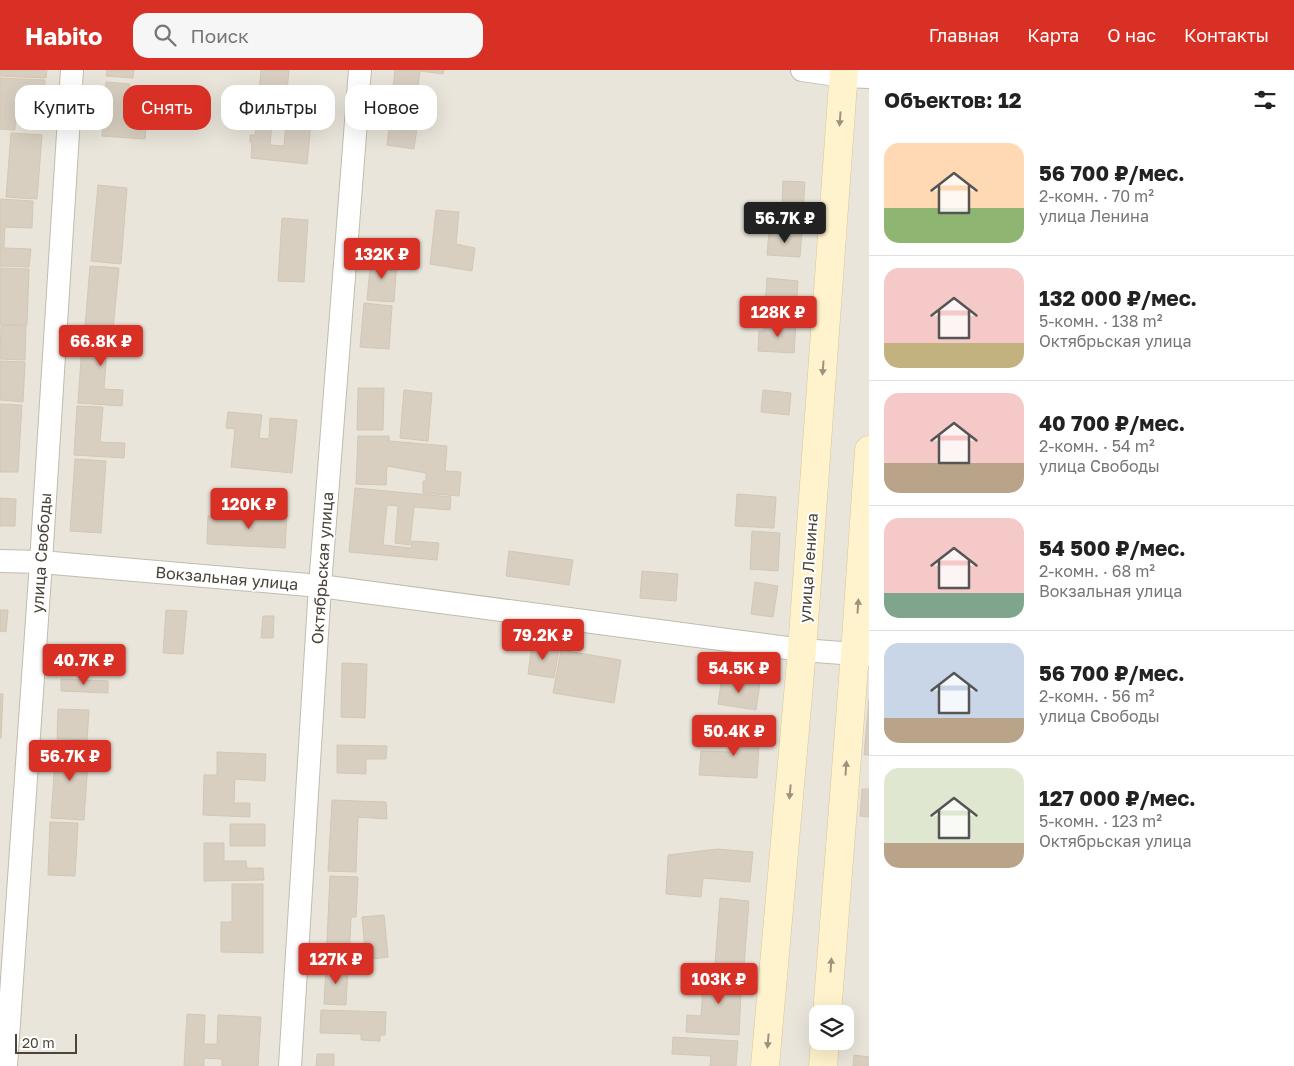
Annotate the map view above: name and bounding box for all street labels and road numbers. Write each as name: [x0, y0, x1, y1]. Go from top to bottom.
street label: Октябрьская улица: [307, 491, 337, 645]
street label: улица Свободы: [27, 492, 55, 614]
street label: улица Ленина: [794, 512, 822, 624]
street label: Вокзальная улица: [155, 562, 299, 594]

